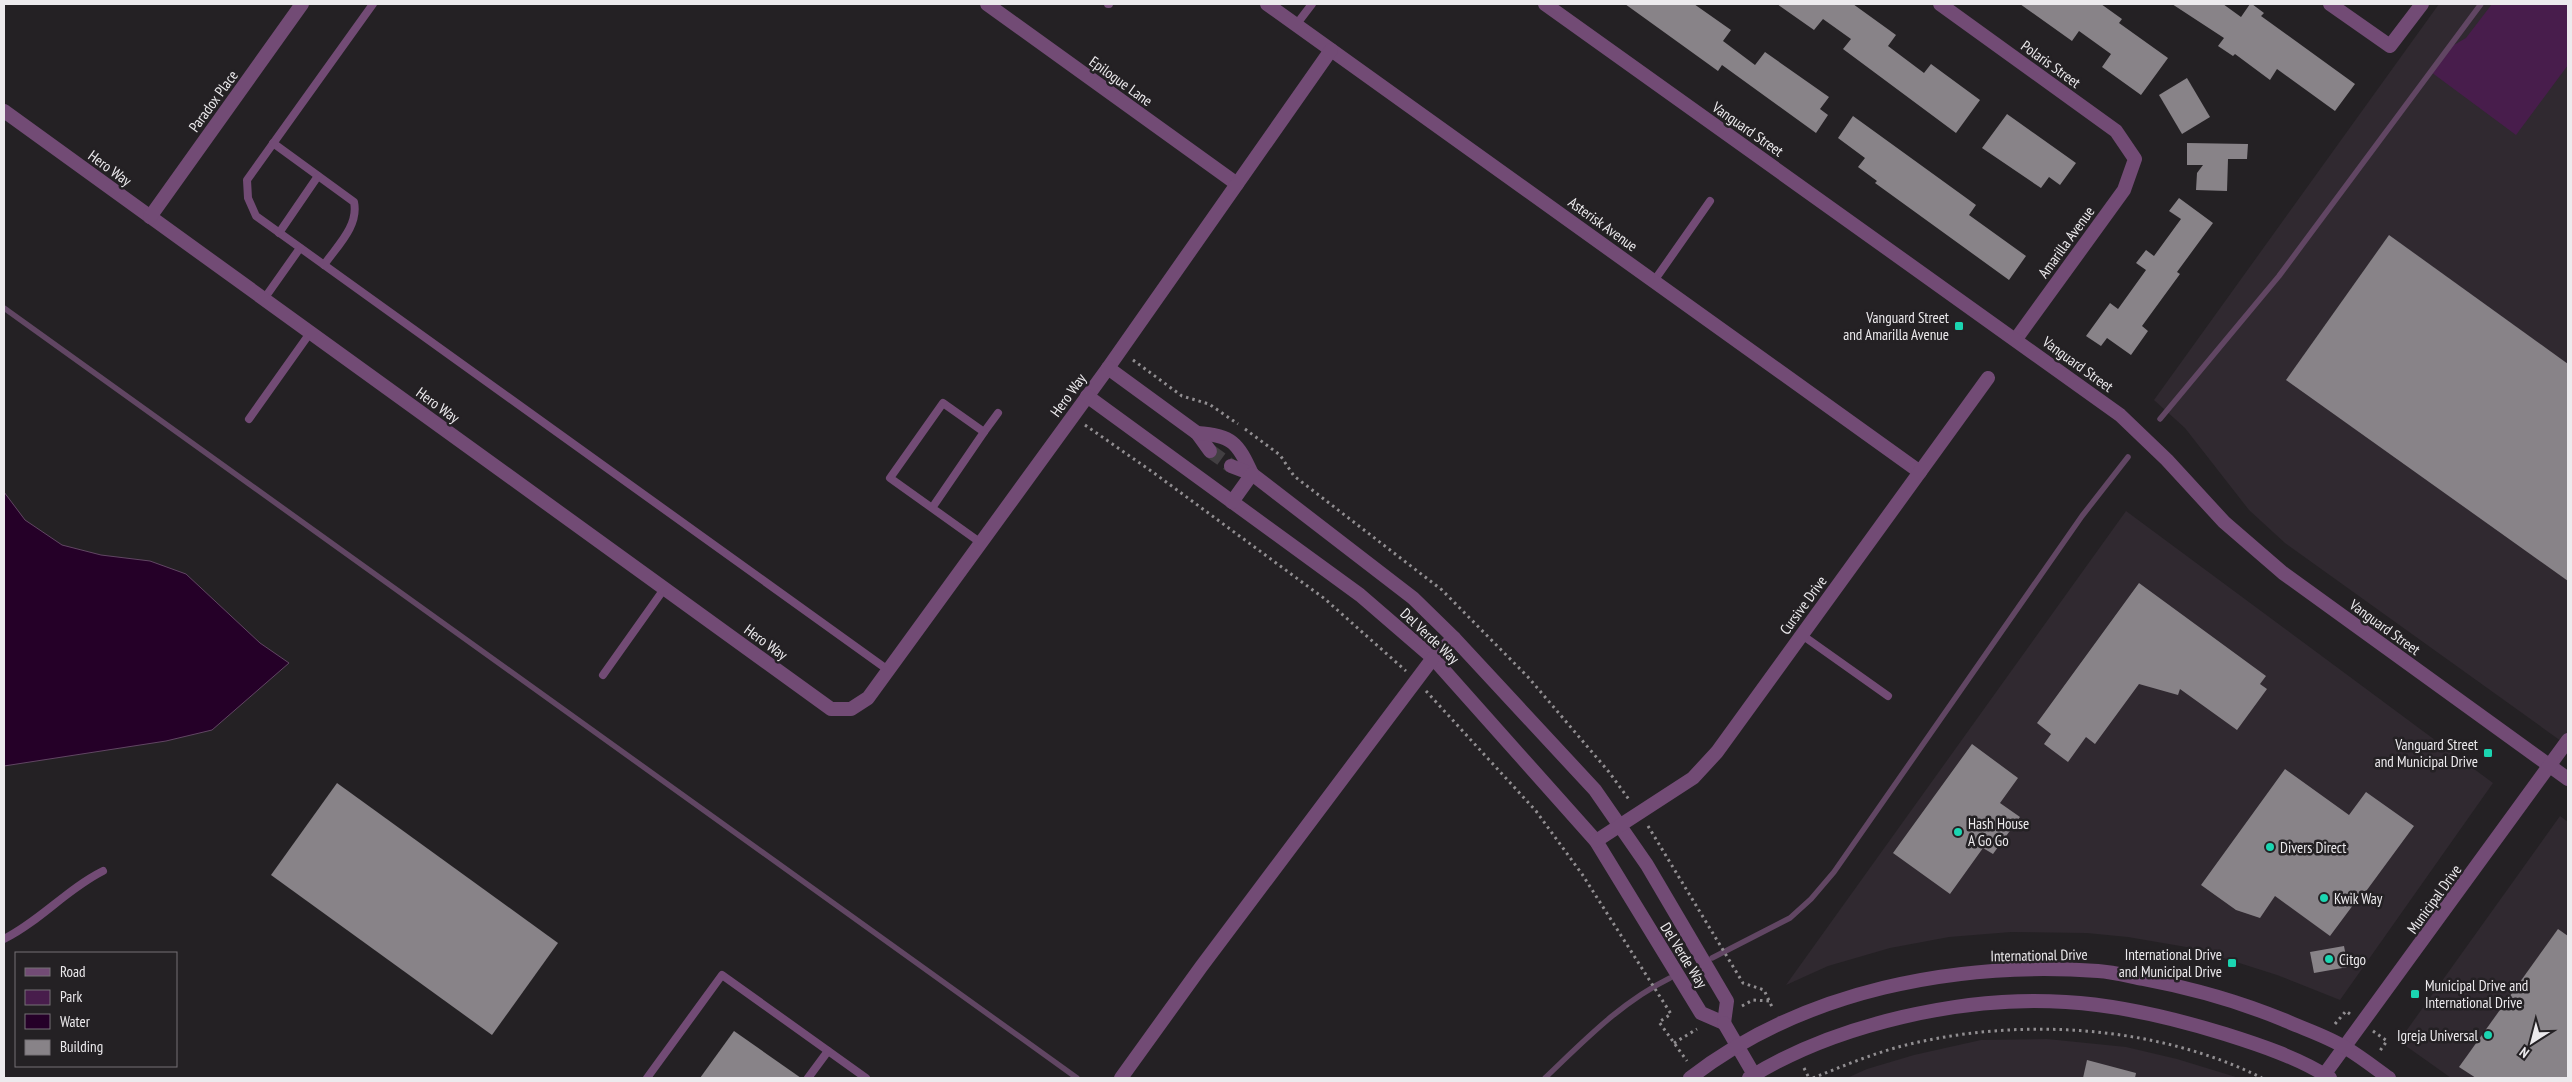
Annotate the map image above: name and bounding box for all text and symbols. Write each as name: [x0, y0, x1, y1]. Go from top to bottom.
street label: Polaris Street: [2018, 36, 2084, 92]
street label: Epilogue Lane: [1086, 52, 1156, 110]
street label: Paradox Place: [184, 66, 242, 136]
street label: Vanguard Street: [1708, 97, 1787, 161]
street label: Hero Way: [85, 146, 136, 190]
street label: Asterisk Avenue: [1565, 193, 1641, 255]
street label: Amarilla Avenue: [2034, 202, 2098, 282]
place label: Vanguard Street and Amarilla Avenue: [1843, 308, 1949, 344]
marker: Vanguard Street and Amarilla Avenue: [1953, 320, 1965, 332]
street label: Vanguard Street: [2038, 331, 2117, 396]
street label: Hero Way: [1046, 369, 1090, 420]
street label: Hero Way: [413, 383, 464, 427]
street label: Cursive Drive: [1775, 572, 1831, 638]
street label: Vanguard Street: [2345, 594, 2424, 659]
street label: Del Verde Way: [1397, 604, 1464, 668]
street label: Hero Way: [741, 620, 792, 664]
place label: Vanguard Street and Municipal Drive: [2375, 735, 2478, 771]
marker: Vanguard Street and Municipal Drive: [2482, 747, 2494, 759]
place label: Hash House A Go Go: [1968, 814, 2029, 850]
marker: Hash House A Go Go: [1952, 826, 1964, 838]
place label: Divers Direct: [2280, 838, 2346, 857]
marker: Divers Direct: [2264, 841, 2276, 853]
street label: Municipal Drive: [2403, 861, 2465, 937]
place label: Kwik Way: [2334, 889, 2383, 908]
marker: Kwik Way: [2318, 892, 2330, 904]
street label: Del Verde Way: [1656, 919, 1712, 992]
street label: International Drive: [1990, 945, 2088, 965]
place label: International Drive and Municipal Drive: [2119, 945, 2222, 981]
place label: Citgo: [2339, 950, 2366, 969]
legend: [15, 952, 178, 1067]
marker: Citgo: [2323, 953, 2335, 965]
marker: International Drive and Municipal Drive: [2226, 957, 2238, 969]
text: Road: [60, 962, 86, 981]
place label: Municipal Drive and International Drive: [2425, 976, 2528, 1012]
text: Park: [60, 987, 82, 1006]
marker: Municipal Drive and International Drive: [2409, 988, 2421, 1000]
text: Water: [60, 1012, 91, 1031]
north arrow: [2507, 1017, 2557, 1067]
place label: Igreja Universal: [2397, 1026, 2479, 1045]
marker: Igreja Universal: [2482, 1029, 2494, 1041]
text: Building: [60, 1037, 103, 1056]
text: N: [2516, 1043, 2533, 1062]

